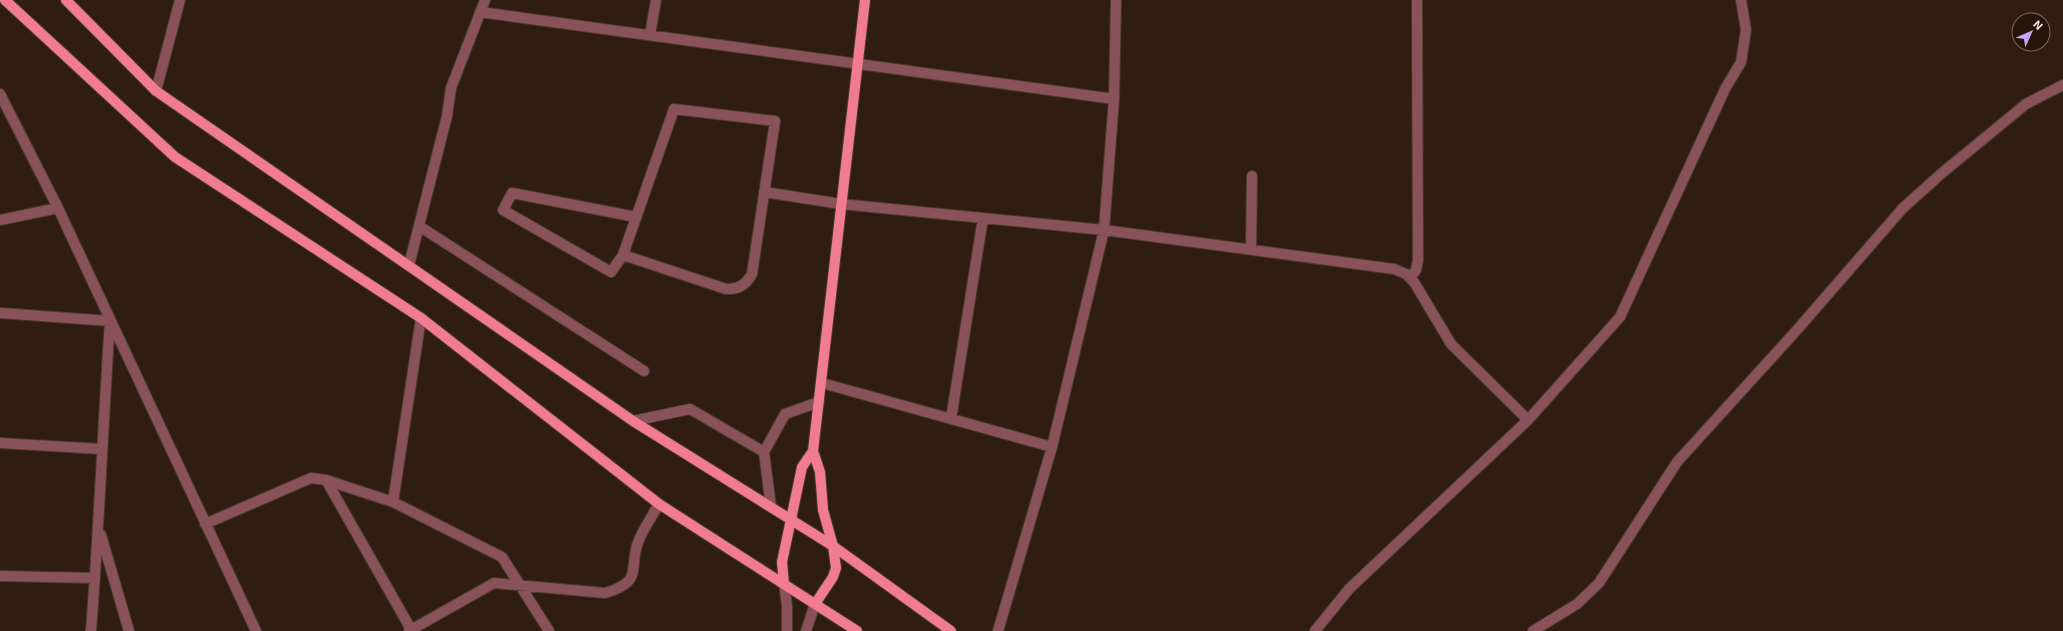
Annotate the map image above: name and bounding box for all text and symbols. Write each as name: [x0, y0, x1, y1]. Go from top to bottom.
north arrow: [2011, 12, 2051, 52]
text: N: [2031, 17, 2046, 32]

